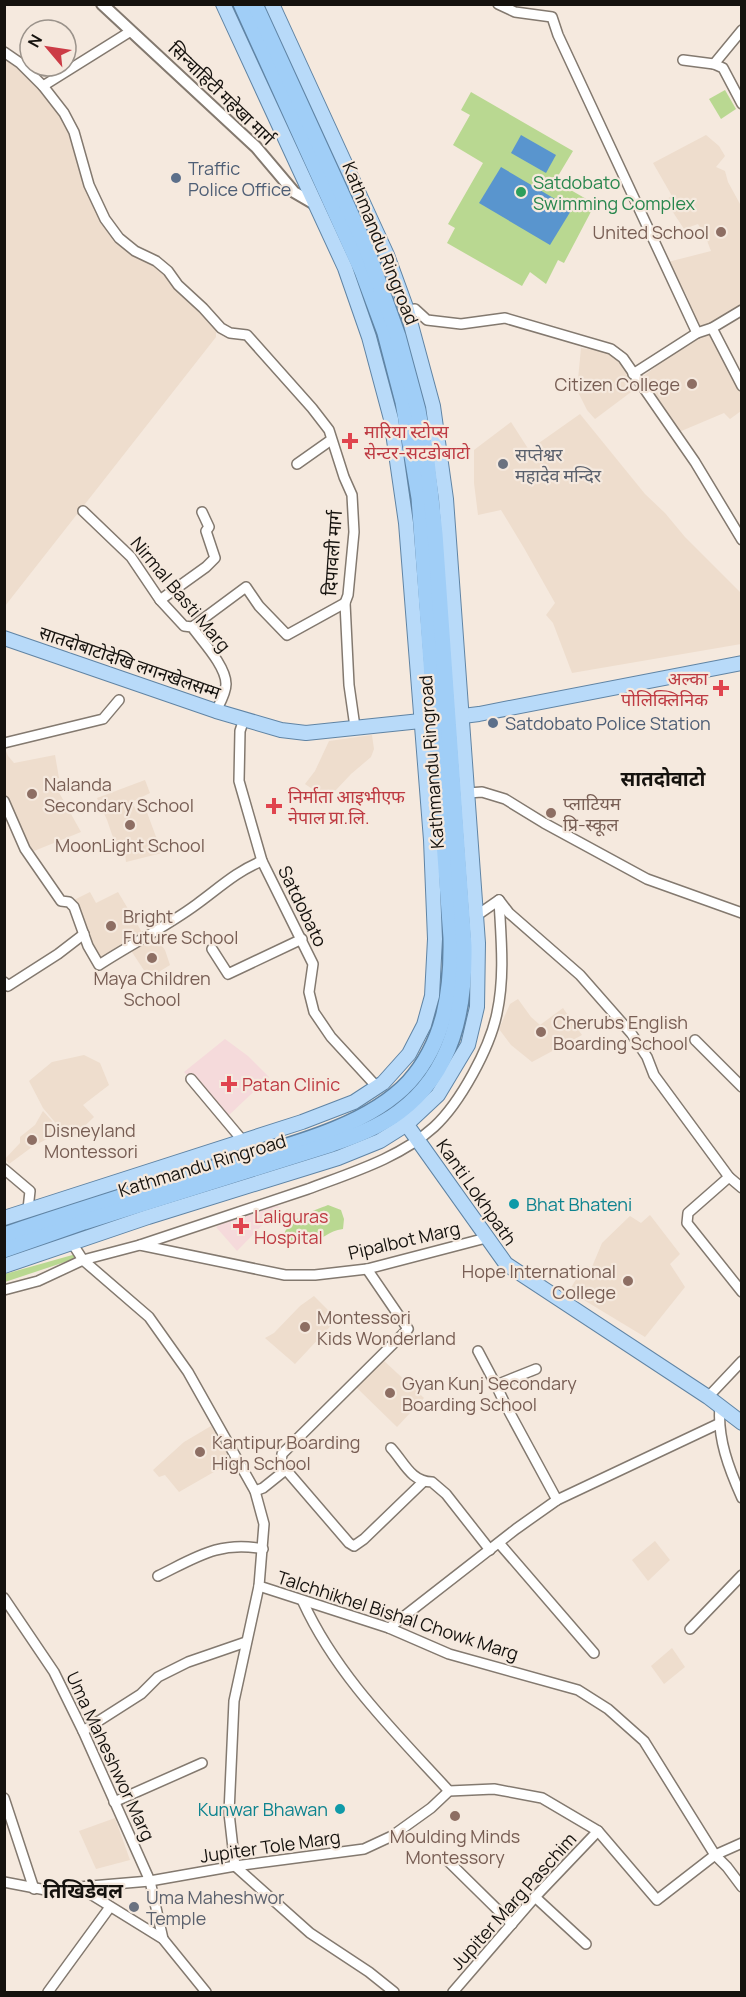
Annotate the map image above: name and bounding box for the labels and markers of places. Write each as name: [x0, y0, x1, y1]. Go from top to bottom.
place label: Traffic Police Office: [188, 156, 291, 201]
place label: Satdobato Swimming Complex: [533, 170, 696, 215]
marker: Traffic Police Office: [169, 171, 183, 185]
marker: Satdobato Swimming Complex: [514, 185, 528, 199]
place label: United School: [593, 220, 709, 244]
marker: United School: [714, 225, 728, 239]
place label: Citizen College: [555, 372, 680, 396]
marker: Citizen College: [685, 377, 699, 391]
place label: मारिया स्टोप्स सेन्टर-सटडोबाटो: [364, 419, 470, 464]
marker: मारिया स्टोप्स सेन्टर-सटडोबाटो: [341, 432, 359, 450]
place label: सप्तेश्वर महादेव मन्दिर: [515, 442, 602, 487]
marker: सप्तेश्वर महादेव मन्दिर: [496, 457, 510, 471]
place label: अल्का पोलिक्लिनिक: [621, 666, 709, 711]
marker: अल्का पोलिक्लिनिक: [712, 679, 730, 697]
place label: Satdobato Police Station: [505, 711, 711, 735]
marker: Satdobato Police Station: [486, 716, 500, 730]
place label: Nalanda Secondary School: [44, 772, 194, 817]
place label: निर्माता आइभीएफ नेपाल प्रा.लि.: [288, 784, 406, 829]
marker: Nalanda Secondary School: [25, 787, 39, 801]
place label: प्लाटियम प्रि-स्कूल: [563, 791, 622, 837]
marker: निर्माता आइभीएफ नेपाल प्रा.लि.: [265, 797, 283, 815]
marker: प्लाटियम प्रि-स्कूल: [544, 806, 558, 820]
marker: MoonLight School: [123, 818, 137, 832]
place label: MoonLight School: [55, 833, 205, 857]
place label: Bright Future School: [123, 904, 238, 949]
marker: Bright Future School: [104, 919, 118, 933]
marker: Maya Children School: [145, 951, 159, 965]
place label: Maya Children School: [93, 966, 211, 1011]
place label: Cherubs English Boarding School: [553, 1010, 688, 1055]
marker: Cherubs English Boarding School: [534, 1025, 548, 1039]
place label: Patan Clinic: [242, 1072, 340, 1096]
marker: Patan Clinic: [220, 1075, 238, 1093]
place label: Disneyland Montessori: [44, 1118, 138, 1163]
marker: Disneyland Montessori: [25, 1133, 39, 1147]
place label: Bhat Bhateni: [526, 1192, 632, 1216]
marker: Bhat Bhateni: [507, 1197, 521, 1211]
place label: Laliguras Hospital: [254, 1204, 329, 1249]
marker: Laliguras Hospital: [232, 1217, 250, 1235]
place label: Hope International College: [462, 1259, 616, 1304]
marker: Hope International College: [621, 1274, 635, 1288]
place label: Montessori Kids Wonderland: [317, 1305, 456, 1350]
marker: Montessori Kids Wonderland: [298, 1320, 312, 1334]
place label: Gyan Kunj Secondary Boarding School: [402, 1371, 577, 1416]
marker: Gyan Kunj Secondary Boarding School: [383, 1386, 397, 1400]
place label: Kantipur Boarding High School: [212, 1430, 360, 1475]
marker: Kantipur Boarding High School: [193, 1445, 207, 1459]
place label: Kunwar Bhawan: [198, 1797, 328, 1821]
marker: Kunwar Bhawan: [333, 1802, 347, 1816]
marker: Moulding Minds Montessory: [448, 1809, 462, 1823]
place label: Moulding Minds Montessory: [390, 1824, 520, 1869]
place label: Uma Maheshwor Temple: [146, 1885, 285, 1930]
marker: Uma Maheshwor Temple: [127, 1900, 141, 1914]

